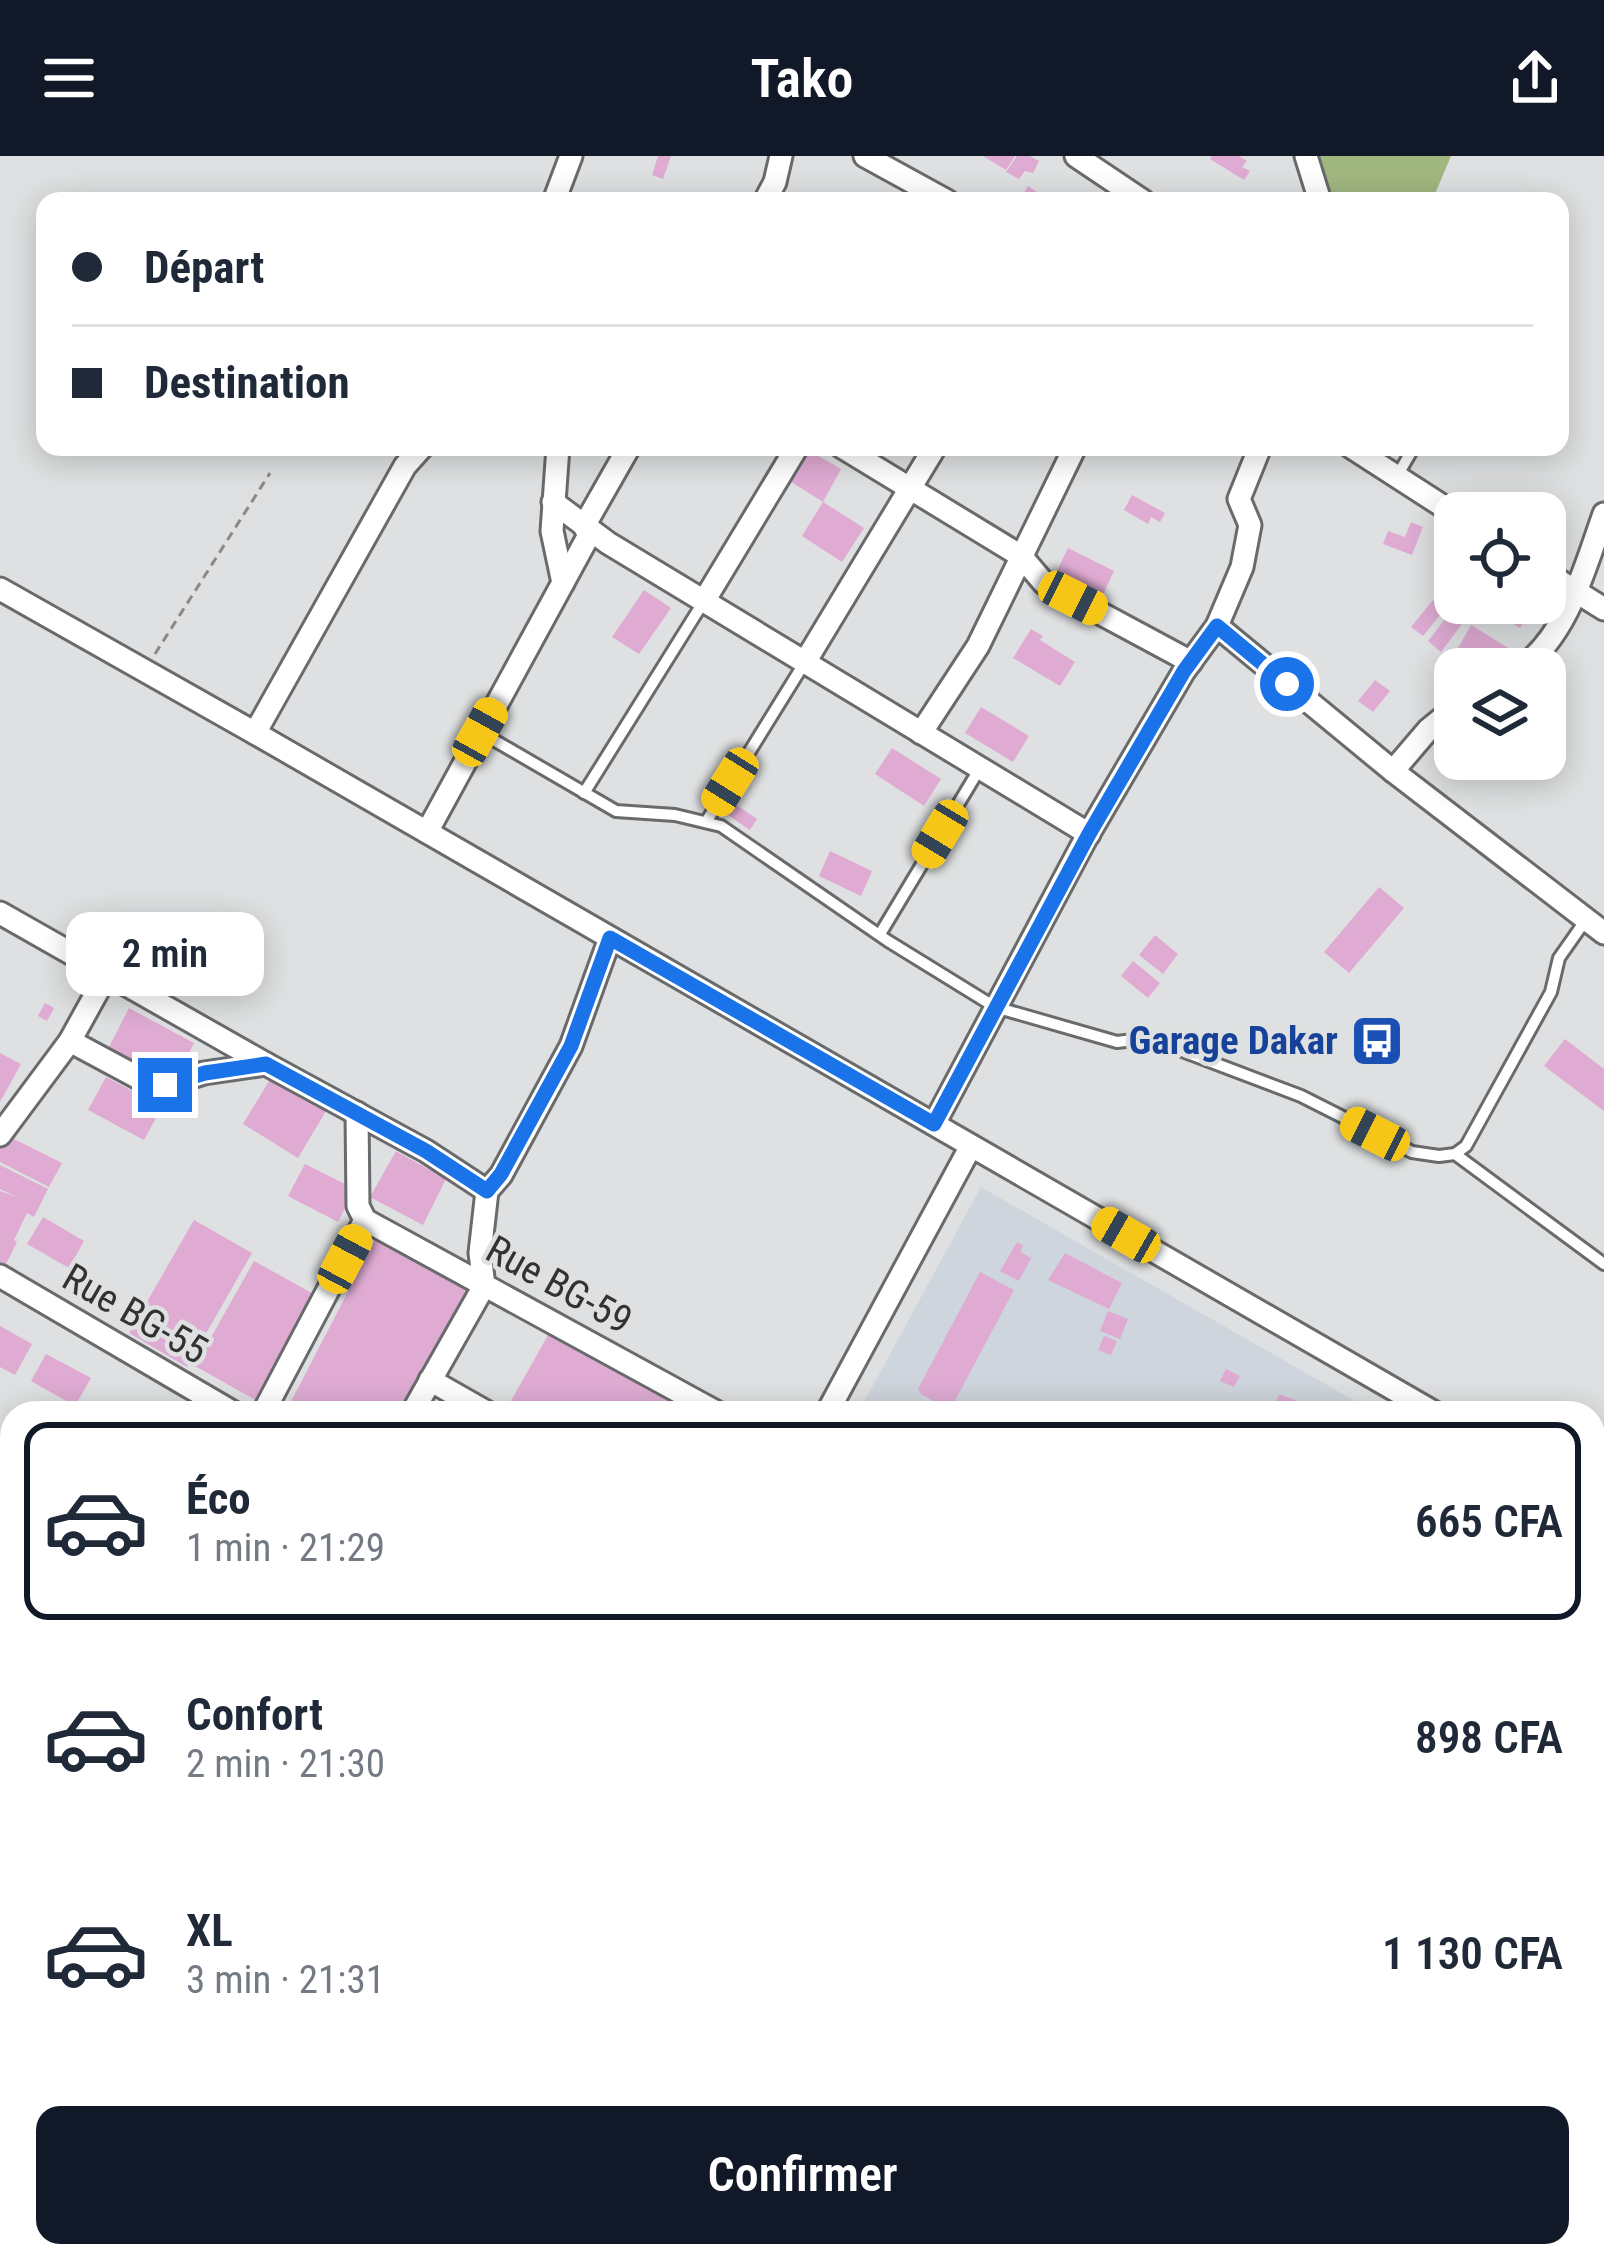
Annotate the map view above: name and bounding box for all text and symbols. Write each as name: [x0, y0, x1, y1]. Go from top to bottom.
icon: menu: [36, 45, 102, 111]
icon: share: [1502, 45, 1568, 111]
text: Tako: [751, 47, 853, 110]
text: Départ: [144, 241, 264, 294]
text: Destination: [144, 356, 350, 409]
map controls: [1434, 492, 1566, 780]
button: locate: [1434, 492, 1566, 624]
car: [1033, 566, 1113, 630]
button: layers: [1434, 648, 1566, 780]
route start: [1260, 657, 1314, 711]
car: [447, 692, 513, 772]
car: [696, 742, 764, 822]
car: [906, 794, 974, 874]
callout: 2 min: [66, 911, 264, 995]
text: 2 min: [122, 931, 208, 977]
bus stop icon: Garage Dakar: [1349, 1013, 1405, 1069]
place label: Garage Dakar: [1128, 1018, 1338, 1064]
route end: [138, 1058, 192, 1112]
car: [1335, 1102, 1415, 1166]
car: [1086, 1201, 1166, 1269]
car: [312, 1219, 378, 1299]
street label: Rue BG-59: [478, 1226, 640, 1344]
street label: Rue BG-55: [55, 1254, 215, 1374]
icon: car: [42, 1467, 150, 1575]
text: Éco: [186, 1472, 251, 1525]
text: 665 CFA: [1415, 1495, 1563, 1548]
text: 1 min · 21:29: [186, 1525, 385, 1571]
icon: car: [42, 1683, 150, 1791]
text: Confort: [186, 1688, 323, 1741]
text: 898 CFA: [1415, 1711, 1563, 1764]
text: 2 min · 21:30: [186, 1741, 385, 1787]
icon: car: [42, 1899, 150, 2007]
text: XL: [186, 1904, 233, 1957]
text: 1 130 CFA: [1382, 1927, 1563, 1980]
text: 3 min · 21:31: [186, 1957, 385, 2003]
button: Confirmer: [36, 2106, 1569, 2244]

